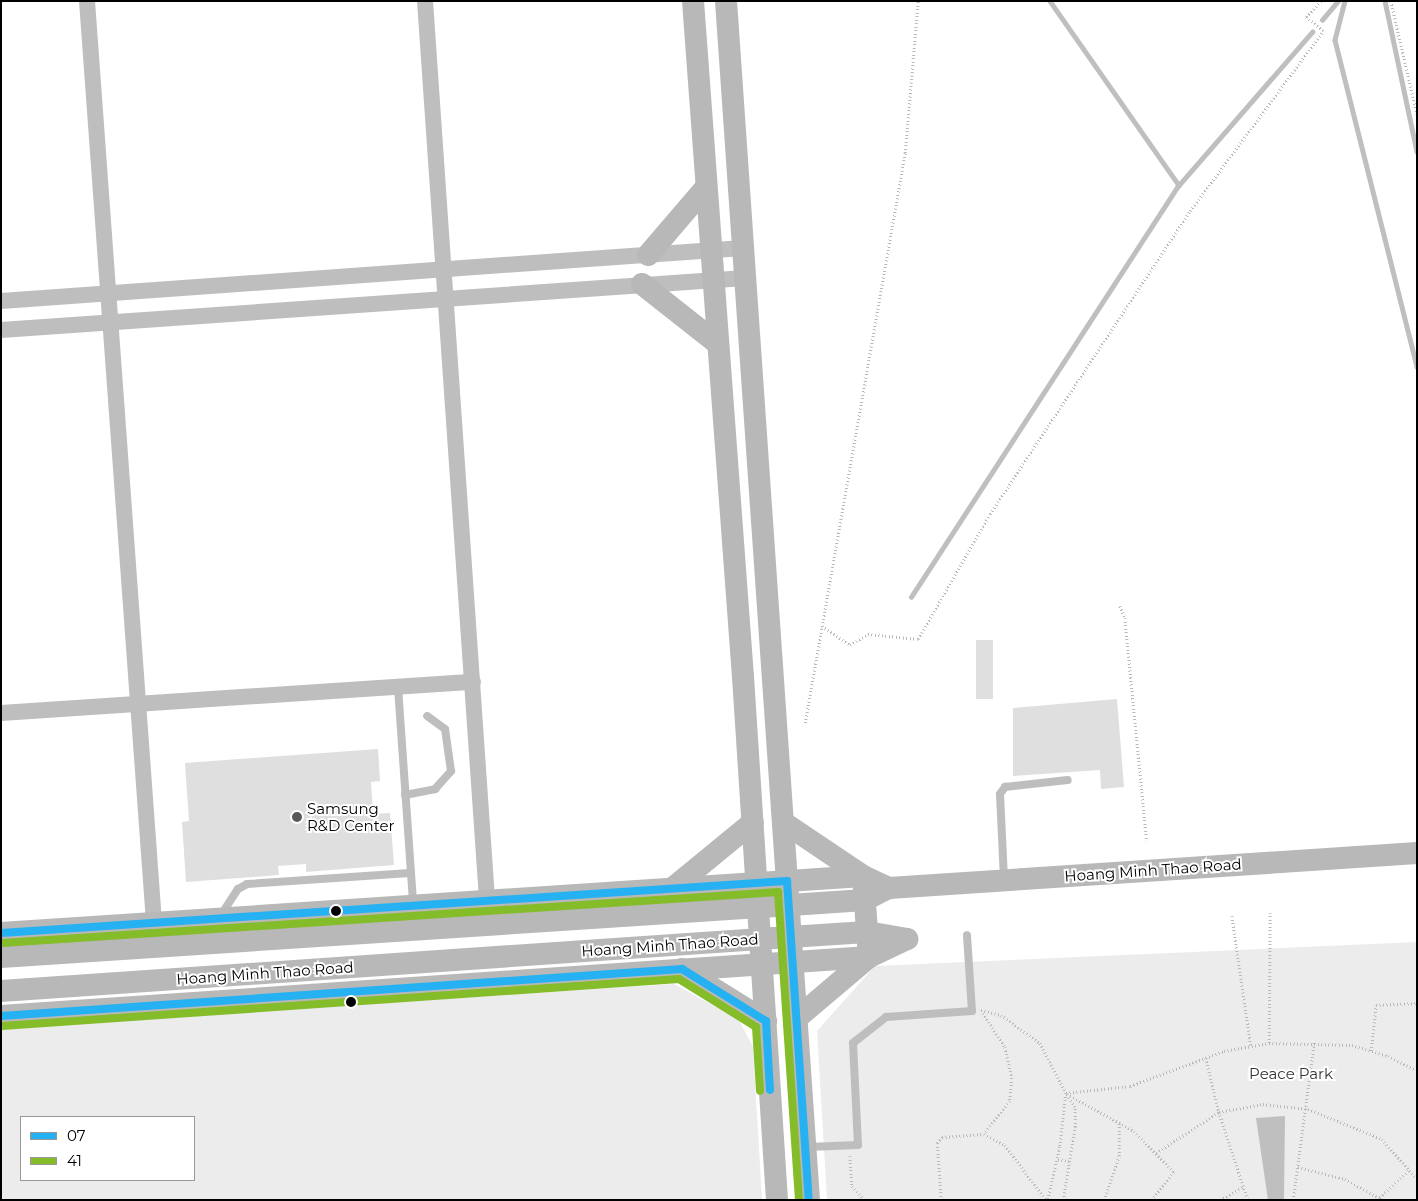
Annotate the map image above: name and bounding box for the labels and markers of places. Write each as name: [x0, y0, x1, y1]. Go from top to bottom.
place label: Samsung R&D Center: [307, 799, 395, 834]
marker: Samsung R&D Center: [291, 811, 303, 823]
unlabelled marker: [331, 906, 341, 916]
unlabelled marker: [346, 997, 356, 1007]

